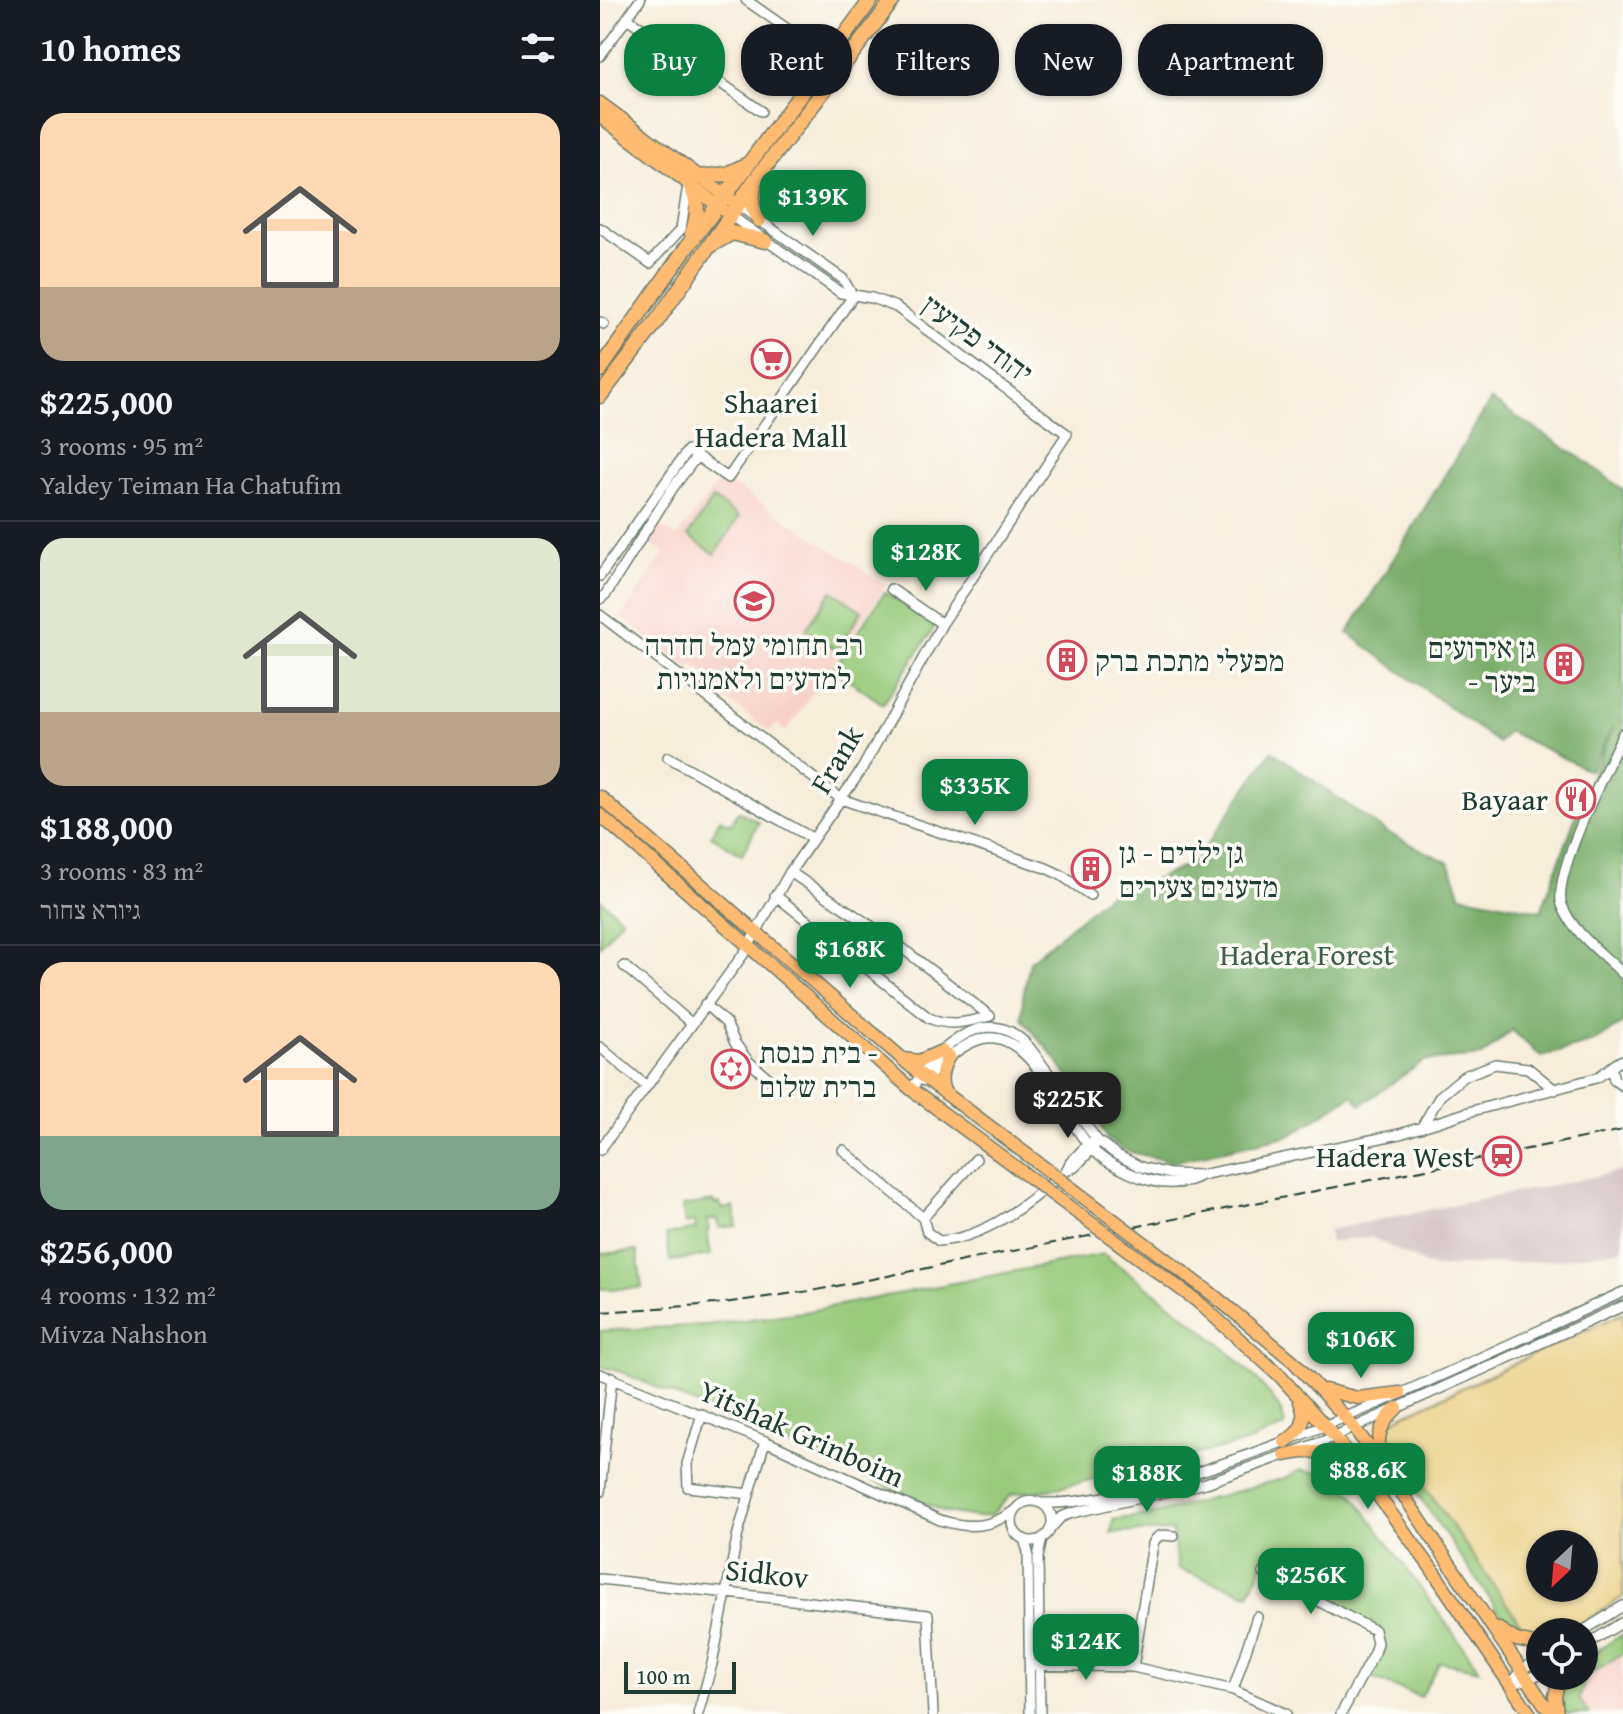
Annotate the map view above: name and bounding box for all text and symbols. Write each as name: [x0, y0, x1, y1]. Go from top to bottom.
text: 10 homes: [40, 24, 181, 73]
chip: Buy: [624, 24, 725, 96]
chip: Rent: [741, 24, 852, 96]
chip: Filters: [868, 24, 999, 96]
chip: New: [1015, 24, 1122, 96]
chip: Apartment: [1138, 24, 1323, 96]
icon: filters: [516, 26, 560, 70]
icon: home: [228, 165, 372, 309]
pin: $139K: [757, 170, 869, 238]
text: $139K: [778, 176, 848, 215]
street label: יהודי פקיעין: [913, 282, 1043, 394]
supermarket icon: Shaarei Hadera Mall: [750, 338, 792, 380]
text: $225,000: [40, 377, 173, 426]
place label: Shaarei Hadera Mall: [695, 380, 847, 458]
text: 3 rooms · 95 m²: [40, 426, 203, 465]
text: Yaldey Teiman Ha Chatufim: [40, 465, 342, 504]
pin: $128K: [870, 525, 982, 593]
text: $128K: [891, 531, 961, 570]
school or university icon: רב תחומי עמל חדרה למדעים ולאמנויות: [733, 580, 775, 622]
icon: home: [228, 590, 372, 734]
place label: רב תחומי עמל חדרה למדעים ולאמנויות: [644, 622, 864, 700]
place label: גן אירועים - ביער: [1428, 625, 1536, 703]
place label: מפעלי מתכת ברק: [1095, 638, 1285, 682]
building icon: מפעלי מתכת ברק: [1046, 639, 1088, 681]
building icon: גן אירועים - ביער: [1543, 643, 1585, 685]
street label: Frank: [798, 716, 874, 802]
pin: $335K: [919, 759, 1031, 827]
text: $335K: [940, 765, 1010, 804]
place label: Bayaar: [1462, 777, 1548, 821]
restaurant icon: Bayaar: [1555, 778, 1597, 820]
text: $188,000: [40, 802, 173, 851]
place label: גן ילדים - גן מדענים צעירים: [1119, 830, 1278, 908]
building icon: גן ילדים - גן מדענים צעירים: [1070, 848, 1112, 890]
text: 3 rooms · 83 m²: [40, 851, 203, 890]
text: גיורא צחור: [40, 890, 141, 929]
pin: $168K: [794, 922, 906, 990]
text: $168K: [815, 928, 885, 967]
park label: Hadera Forest: [1220, 932, 1395, 976]
icon: home: [228, 1014, 372, 1158]
place label: בית כנסת - ברית שלום: [759, 1030, 878, 1108]
synagogue icon: בית כנסת - ברית שלום: [710, 1048, 752, 1090]
pin: $225K: [1012, 1072, 1124, 1140]
text: $225K: [1033, 1078, 1103, 1117]
place label: Hadera West: [1316, 1134, 1474, 1178]
station icon: Hadera West: [1481, 1135, 1523, 1177]
text: $256,000: [40, 1226, 173, 1275]
text: 4 rooms · 132 m²: [40, 1275, 216, 1314]
pin: $106K: [1305, 1312, 1417, 1380]
text: Mivza Nahshon: [40, 1314, 208, 1353]
text: $106K: [1326, 1318, 1396, 1357]
street label: Yitshak Grinboim: [692, 1368, 912, 1498]
pin: $88.6K: [1303, 1443, 1433, 1511]
pin: $188K: [1091, 1446, 1203, 1514]
text: $88.6K: [1329, 1449, 1407, 1488]
text: $188K: [1112, 1452, 1182, 1491]
north arrow: [1526, 1530, 1598, 1602]
map controls: [1526, 1530, 1598, 1690]
street label: Sidkov: [723, 1547, 811, 1599]
pin: $256K: [1255, 1548, 1367, 1616]
text: $256K: [1276, 1554, 1346, 1593]
pin: $124K: [1030, 1614, 1142, 1682]
button: locate: [1526, 1618, 1598, 1690]
text: $124K: [1051, 1620, 1121, 1659]
scale bar: [624, 1658, 736, 1694]
text: 100 m: [636, 1660, 691, 1692]

